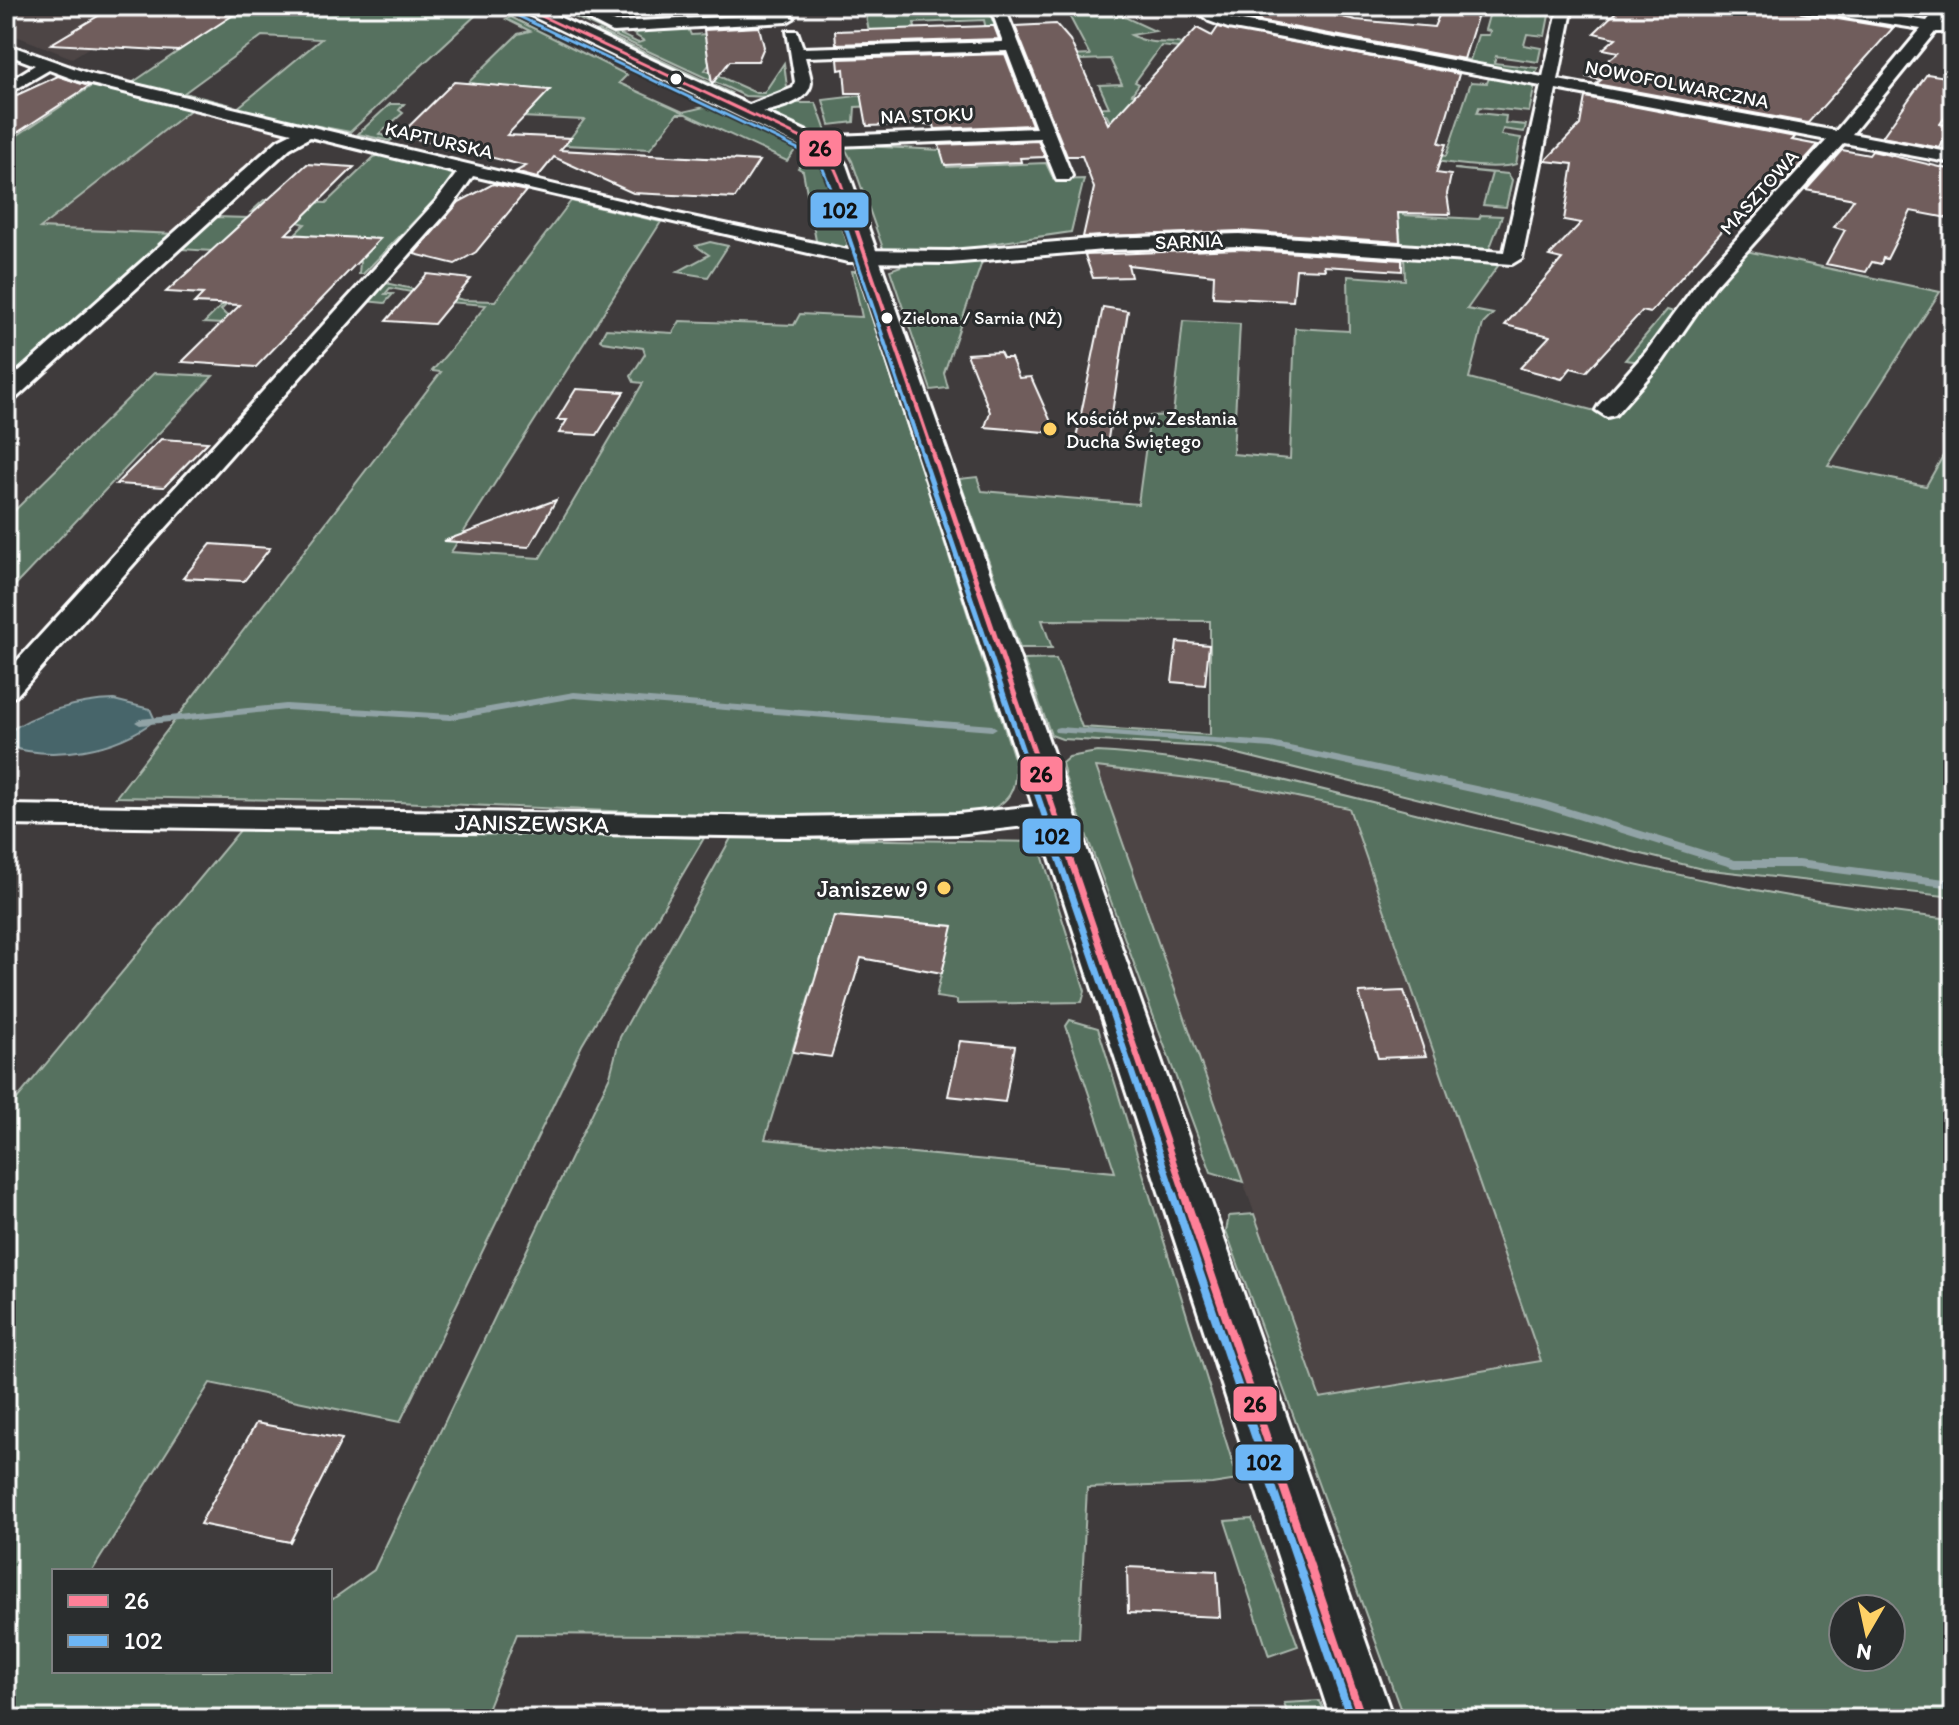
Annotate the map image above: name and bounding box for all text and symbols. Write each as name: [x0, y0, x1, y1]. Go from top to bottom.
street label: NOWOFOLWARCZNA: [1583, 54, 1771, 114]
unlabelled marker: [668, 71, 684, 87]
street label: NA STOKU: [880, 101, 974, 129]
street label: KAPTURSKA: [383, 116, 496, 164]
line badge: 26: [798, 129, 843, 168]
text: 26: [808, 135, 832, 162]
street label: MASZTOWA: [1714, 144, 1804, 240]
line badge: 102: [809, 191, 870, 229]
text: 102: [822, 197, 858, 224]
street label: SARNIA: [1155, 228, 1224, 254]
place label: Zielona / Sarnia (NŻ): [902, 307, 1063, 329]
marker: Zielona / Sarnia (NŻ): [879, 310, 895, 326]
place label: Kościół pw. Zesłania Ducha Świętego: [1066, 406, 1238, 453]
marker: Kościół pw. Zesłania Ducha Świętego: [1041, 420, 1059, 438]
line badge: 26: [1019, 755, 1064, 793]
text: 26: [1029, 761, 1053, 788]
street label: JANISZEWSKA: [455, 807, 609, 839]
line badge: 102: [1021, 817, 1082, 855]
text: 102: [1034, 823, 1070, 850]
place label: Janiszew 9: [817, 874, 928, 903]
marker: Janiszew 9: [935, 879, 953, 897]
line badge: 26: [1232, 1385, 1278, 1423]
text: 26: [1243, 1391, 1267, 1418]
line badge: 102: [1234, 1443, 1295, 1482]
text: 102: [1246, 1449, 1282, 1476]
legend: [52, 1569, 332, 1673]
text: 26: [124, 1586, 149, 1615]
north arrow: [1827, 1593, 1907, 1673]
text: 102: [124, 1626, 163, 1655]
text: N: [1854, 1638, 1873, 1667]

